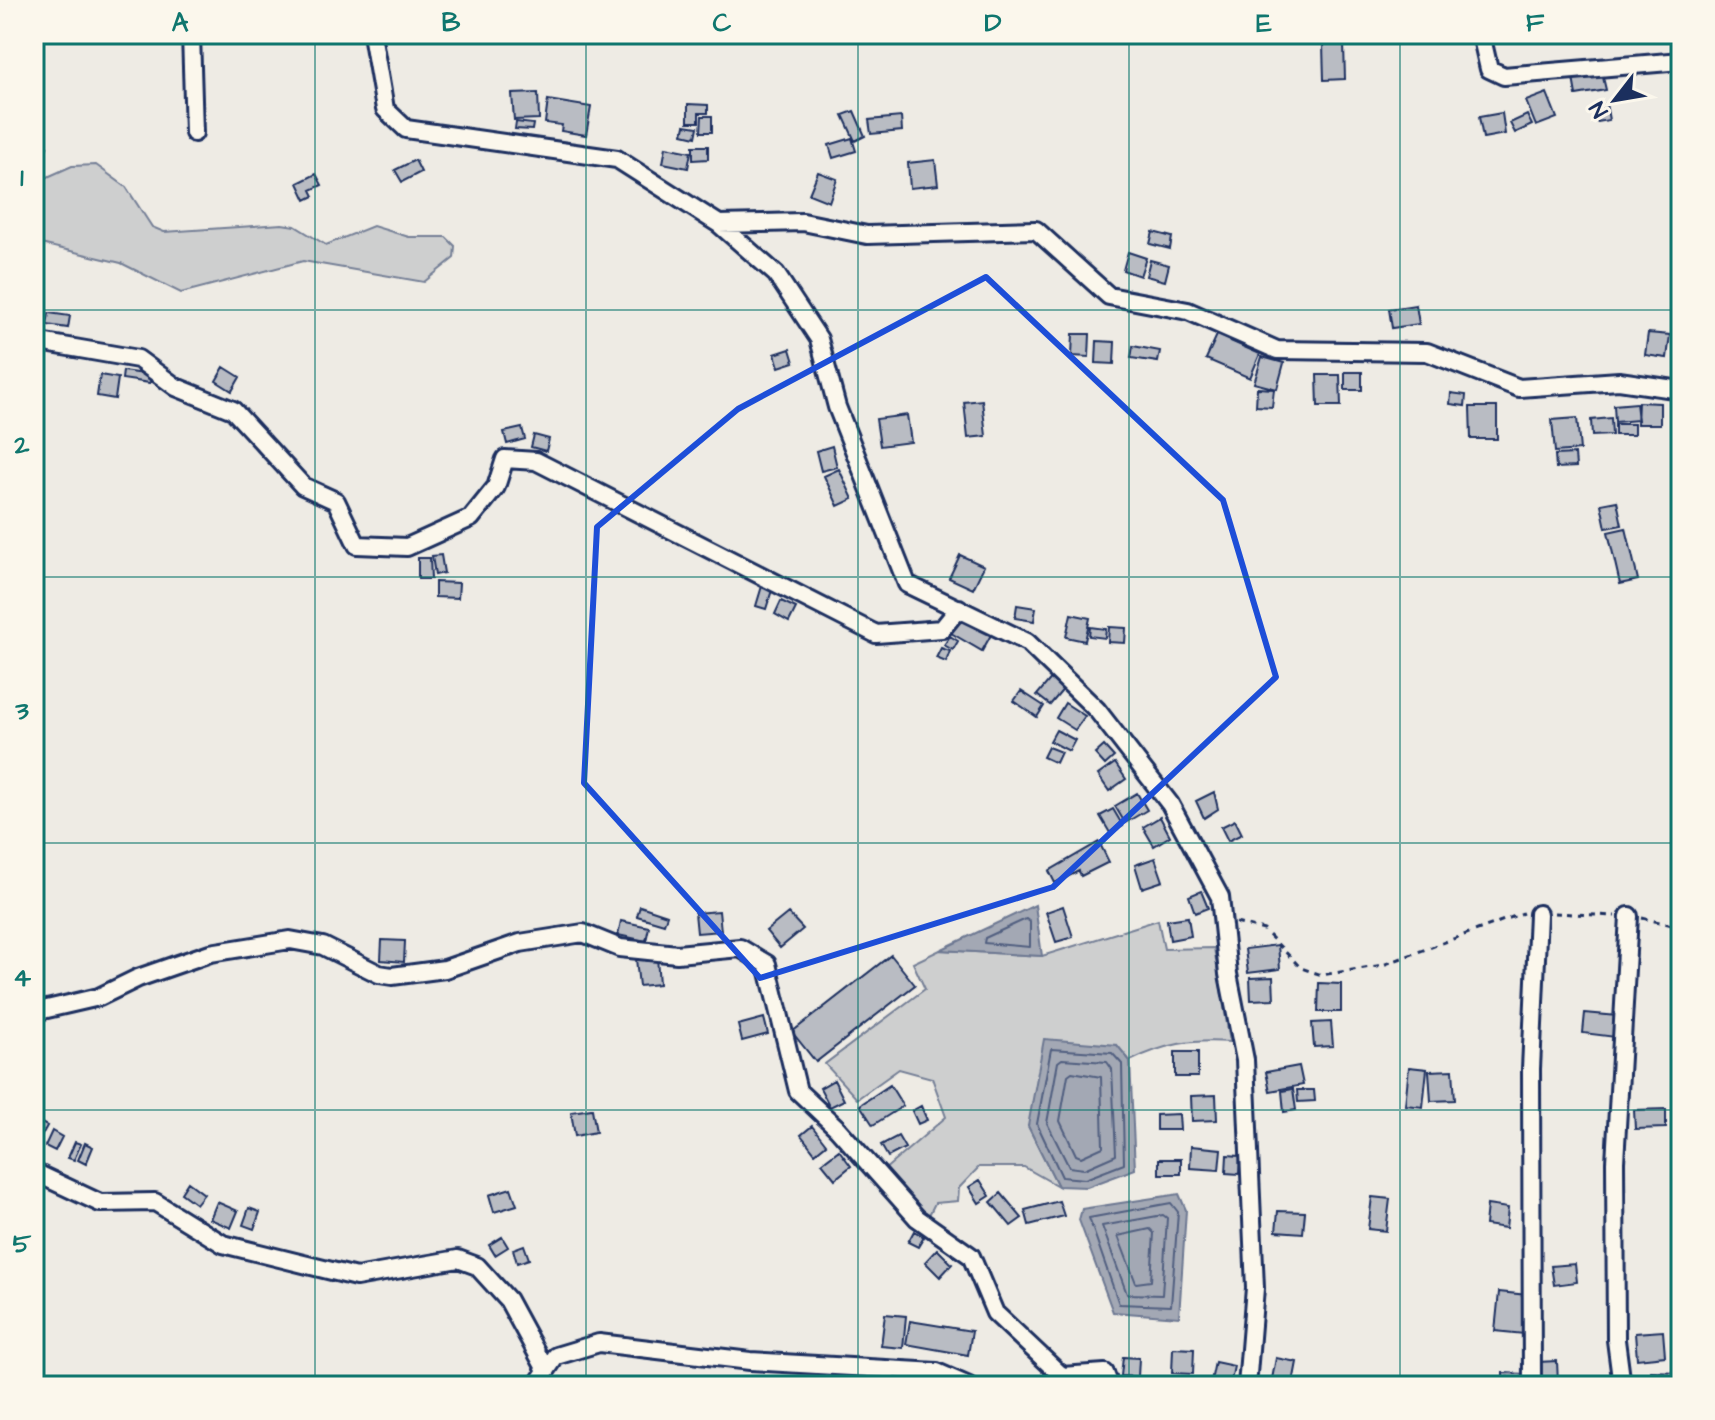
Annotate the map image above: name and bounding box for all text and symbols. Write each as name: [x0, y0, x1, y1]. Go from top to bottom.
text: A: [172, 5, 189, 41]
text: B: [442, 5, 461, 41]
text: C: [713, 5, 732, 41]
text: D: [985, 5, 1002, 41]
text: E: [1256, 5, 1272, 41]
text: F: [1526, 5, 1545, 41]
north arrow: [1575, 60, 1655, 140]
text: N: [1582, 95, 1616, 123]
text: 1: [20, 160, 24, 196]
text: 2: [14, 427, 30, 463]
text: 3: [14, 693, 29, 729]
text: 4: [13, 960, 31, 996]
text: 5: [13, 1226, 32, 1262]

